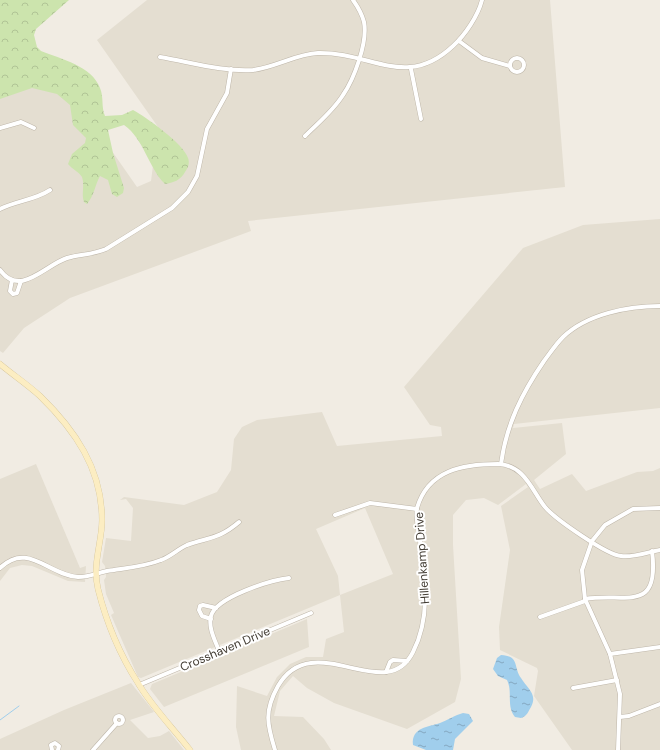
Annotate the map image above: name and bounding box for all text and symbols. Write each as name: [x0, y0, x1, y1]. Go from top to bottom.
street label: Hillenkamp Drive: [411, 511, 433, 605]
street label: Crosshaven Drive: [177, 623, 273, 675]

